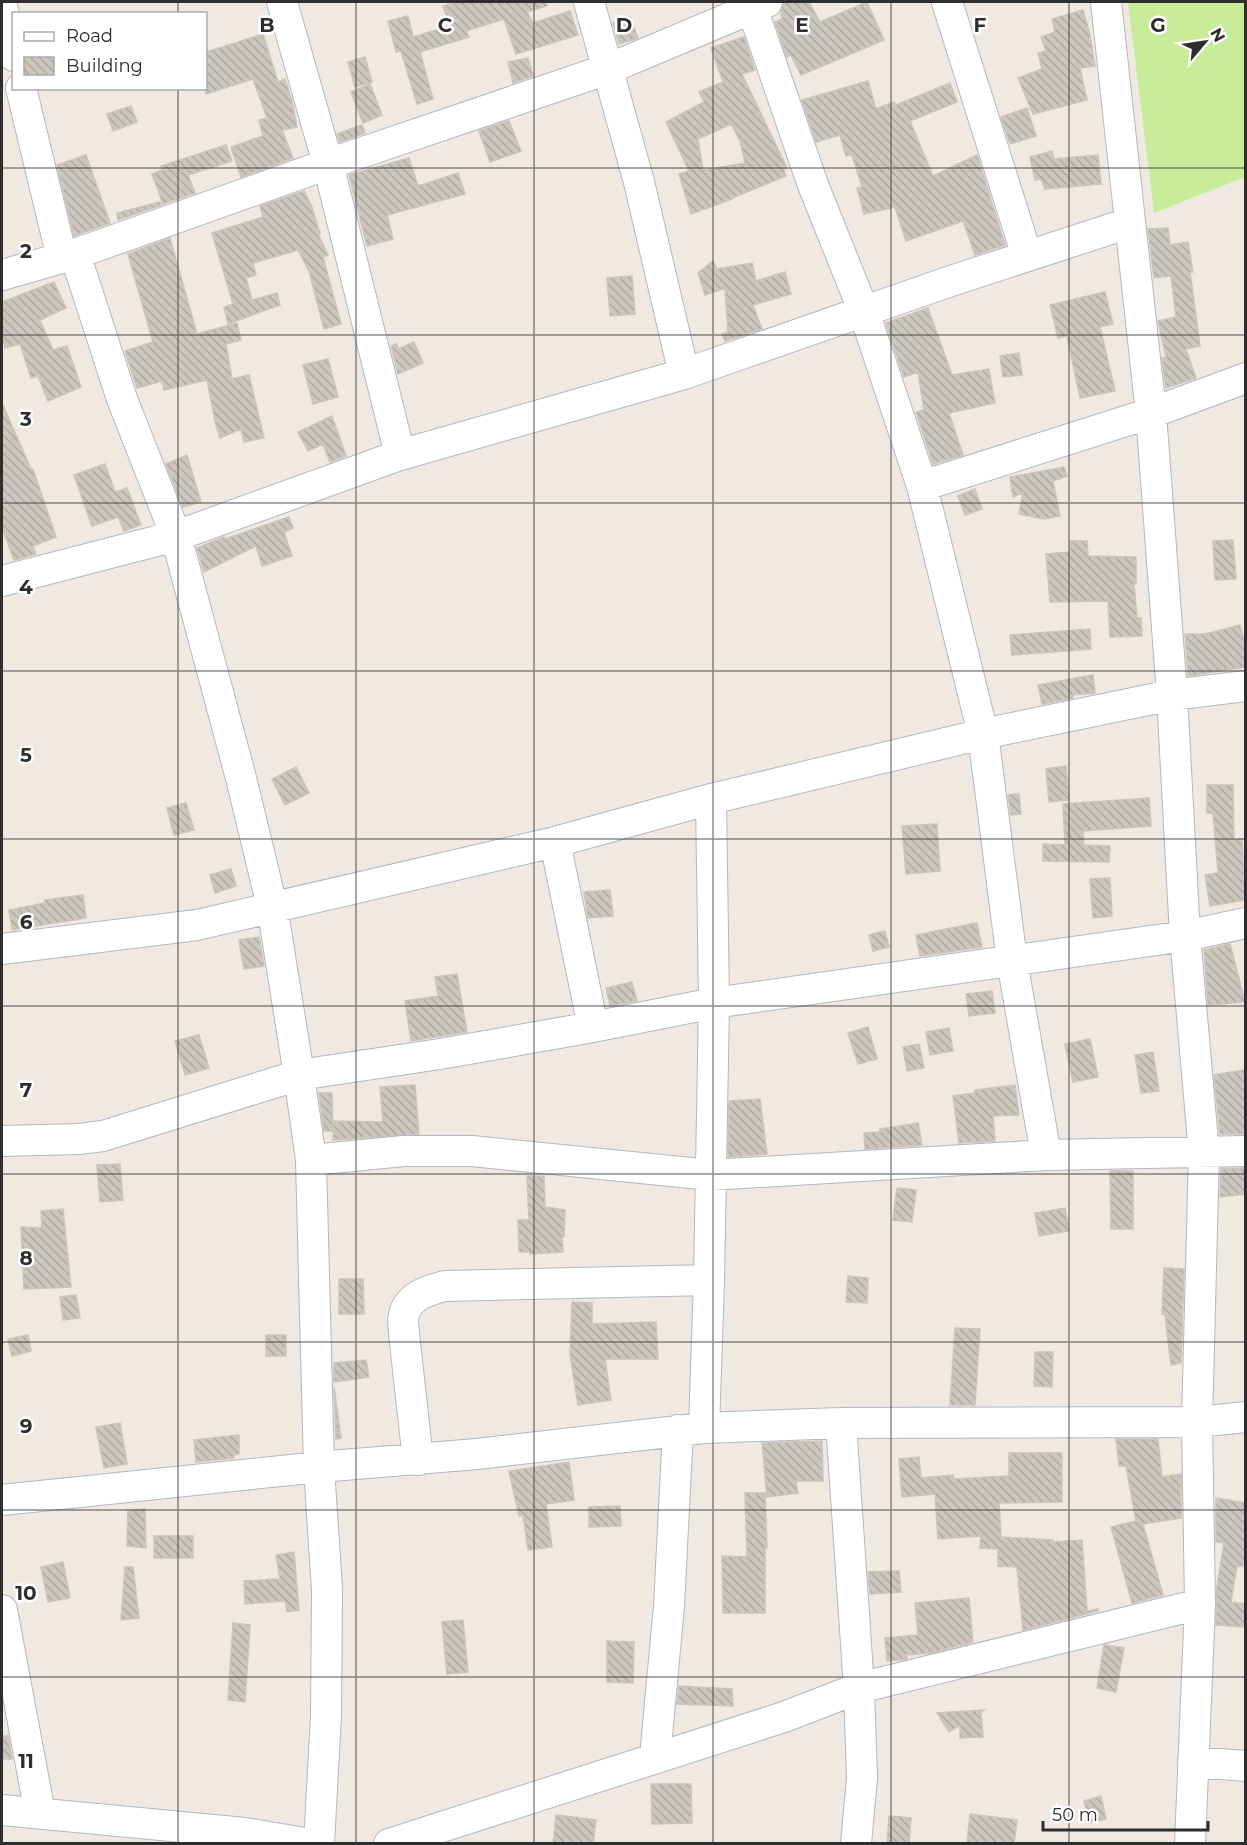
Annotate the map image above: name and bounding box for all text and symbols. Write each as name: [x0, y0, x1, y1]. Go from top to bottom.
legend: [12, 12, 207, 90]
north arrow: [1175, 12, 1235, 72]
text: B: [259, 13, 275, 37]
text: C: [438, 13, 453, 37]
text: D: [616, 13, 632, 37]
text: E: [795, 13, 809, 37]
text: F: [974, 13, 987, 37]
text: G: [1150, 13, 1166, 37]
text: Road: [66, 25, 113, 47]
text: N: [1206, 25, 1229, 45]
text: Building: [66, 55, 143, 77]
text: 2: [20, 239, 32, 263]
text: 3: [19, 407, 32, 431]
text: 4: [19, 575, 33, 599]
text: 5: [20, 743, 32, 767]
text: 6: [20, 910, 33, 934]
text: 7: [20, 1078, 32, 1102]
text: 8: [19, 1246, 33, 1270]
text: 9: [20, 1414, 32, 1438]
text: 10: [15, 1581, 37, 1605]
text: 11: [18, 1749, 34, 1773]
scale bar: [1043, 1794, 1208, 1832]
text: 50 m: [1052, 1804, 1098, 1826]

